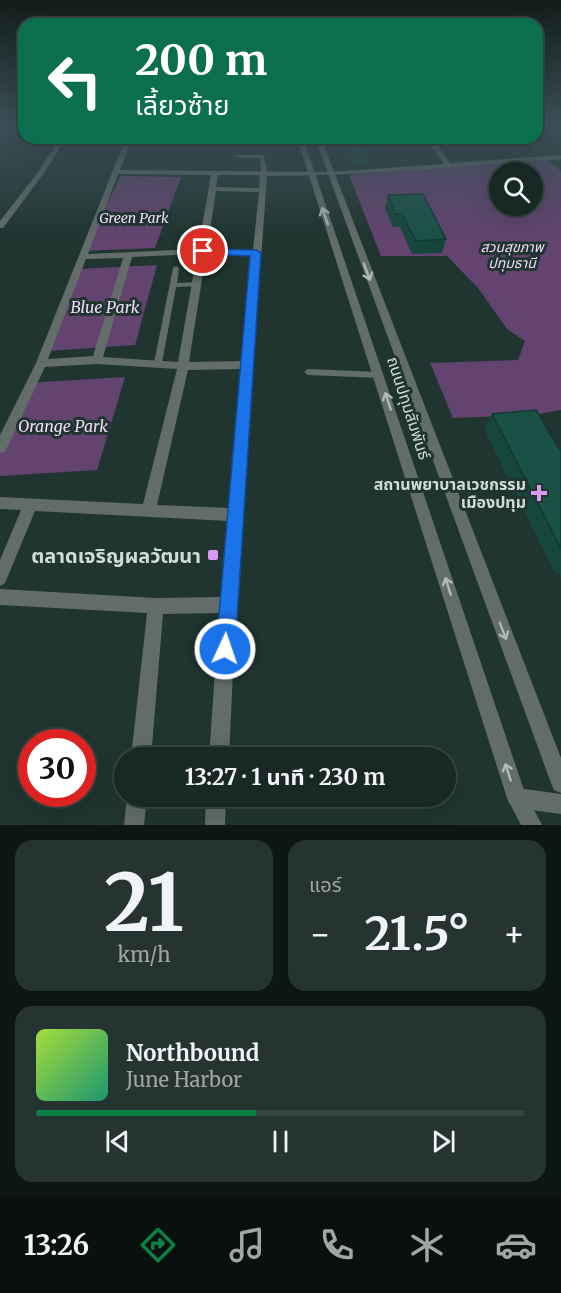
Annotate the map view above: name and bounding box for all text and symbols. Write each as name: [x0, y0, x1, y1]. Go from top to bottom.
text: 200 m: [135, 34, 267, 86]
icon: left: [36, 42, 114, 120]
text: เลี้ยวซ้าย: [135, 88, 229, 122]
map controls: [489, 162, 543, 216]
button: search: [489, 162, 543, 216]
one-way arrow: [319, 207, 330, 226]
park label: Green Park: [99, 209, 169, 227]
pin: [177, 225, 228, 276]
icon: arrive: [186, 234, 219, 267]
park label: สวนสุขภาพ ปทุมธานี: [481, 238, 546, 272]
one-way arrow: [362, 262, 373, 280]
park label: Blue Park: [70, 297, 140, 317]
street label: ถนนปทุมสัมพันธ์: [383, 354, 435, 462]
one-way arrow: [382, 392, 393, 411]
park label: Orange Park: [18, 416, 108, 436]
place label: สถานพยาบาลเวชกรรม เมืองปทุม: [374, 474, 526, 512]
marker: สถานพยาบาลเวชกรรม เมืองปทุม: [530, 484, 548, 502]
place label: ตลาดเจริญผลวัฒนา: [31, 543, 201, 568]
marker: ตลาดเจริญผลวัฒนา: [206, 548, 220, 562]
one-way arrow: [442, 577, 453, 596]
position arrow: [193, 617, 257, 681]
one-way arrow: [499, 621, 510, 639]
speed limit sign: 30: [18, 729, 96, 807]
text: 13:27 · 1 นาที · 230 m: [185, 763, 385, 791]
one-way arrow: [502, 763, 513, 782]
text: 21: [104, 854, 184, 952]
text: แอร์: [309, 872, 341, 897]
text: 21.5°: [365, 906, 469, 962]
text: −: [309, 914, 331, 955]
text: +: [503, 914, 525, 955]
text: km/h: [118, 942, 170, 967]
text: Northbound: [126, 1039, 259, 1067]
text: June Harbor: [126, 1067, 242, 1092]
icon: previous: [101, 1125, 134, 1158]
icon: pause: [264, 1125, 297, 1158]
icon: next: [427, 1125, 460, 1158]
icon: directions: [137, 1224, 179, 1266]
icon: music: [226, 1224, 268, 1266]
icon: phone: [316, 1224, 358, 1266]
icon: climate: [406, 1224, 448, 1266]
icon: car: [495, 1224, 537, 1266]
text: 13:26: [24, 1228, 89, 1262]

